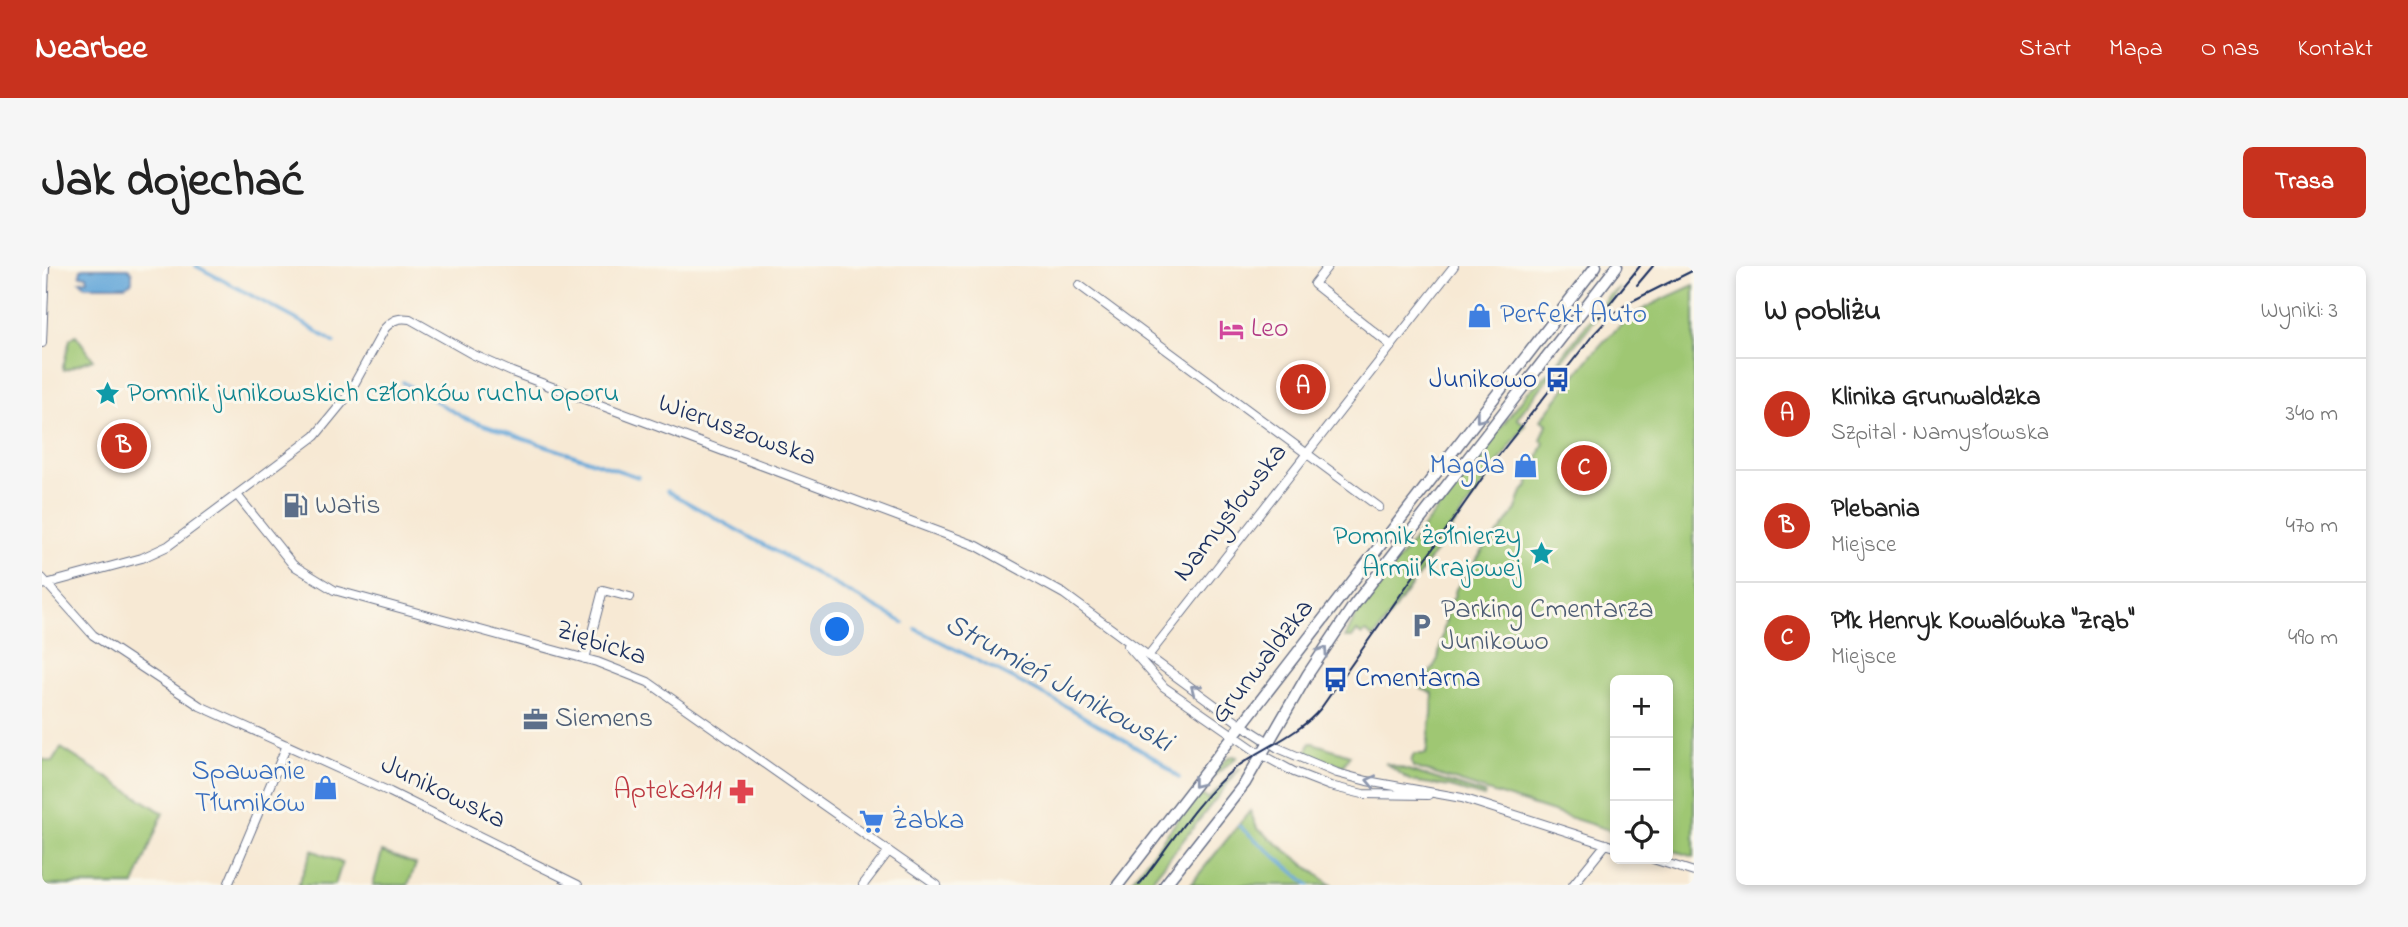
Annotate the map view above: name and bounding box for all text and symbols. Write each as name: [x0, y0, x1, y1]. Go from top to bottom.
text: Nearbee: [35, 25, 147, 73]
text: Start: [2019, 32, 2071, 67]
text: Mapa: [2109, 32, 2163, 67]
text: O nas: [2201, 32, 2259, 67]
text: Kontakt: [2297, 32, 2373, 67]
text: Jak dojechać: [42, 146, 303, 218]
button: Trasa: [2243, 147, 2366, 218]
text: W pobliżu: [1764, 290, 1881, 334]
place label: Perfekt Auto: [1500, 295, 1647, 336]
text: Wyniki: 3: [2260, 295, 2338, 328]
shop icon: Perfekt Auto: [1466, 301, 1494, 329]
place label: Leo: [1251, 309, 1288, 350]
hotel icon: Leo: [1217, 315, 1245, 343]
place label: Junikowo: [1429, 360, 1537, 401]
pin: A: [1280, 361, 1326, 413]
bus stop icon: Junikowo: [1543, 366, 1571, 394]
place label: Pomnik junikowskich członków ruchu oporu: [127, 374, 619, 415]
text: Klinika Grunwaldzka: [1831, 379, 2040, 417]
place icon: Pomnik junikowskich członków ruchu oporu: [93, 380, 121, 408]
street label: Wieruszowska: [652, 383, 822, 479]
text: A: [1780, 398, 1794, 431]
text: 340 m: [2285, 398, 2338, 431]
one-way arrow: [1476, 410, 1489, 422]
text: Szpital · Namysłowska: [1831, 417, 2049, 450]
pin: B: [101, 420, 147, 472]
street label: Namysłowska: [1164, 435, 1298, 591]
pin: C: [1561, 442, 1607, 494]
place label: Magda: [1429, 446, 1505, 487]
shop icon: Magda: [1511, 452, 1539, 480]
place label: Watis: [315, 486, 381, 527]
text: Plebania: [1831, 491, 1920, 529]
fuel station icon: Watis: [281, 492, 309, 520]
text: B: [1779, 510, 1795, 543]
text: 470 m: [2286, 510, 2338, 543]
place label: Pomnik żołnierzy Armii Krajowej: [1333, 517, 1522, 590]
text: Miejsce: [1831, 529, 1896, 562]
place icon: Pomnik żołnierzy Armii Krajowej: [1527, 539, 1555, 567]
place label: Parking Cmentarza Junikowo: [1441, 590, 1654, 663]
street label: Grunwaldzka: [1201, 591, 1325, 733]
water label: Strumień Junikowski: [936, 603, 1182, 766]
text: Płk Henryk Kowalówka "Zrąb": [1831, 603, 2135, 641]
street label: Ziębicka: [550, 610, 652, 678]
your location: [820, 612, 854, 646]
parking icon: Parking Cmentarza Junikowo: [1407, 612, 1435, 640]
text: C: [1781, 622, 1793, 655]
text: 490 m: [2288, 622, 2338, 655]
text: Miejsce: [1831, 641, 1896, 674]
one-way arrow: [1314, 646, 1327, 659]
place label: Cmentarna: [1355, 659, 1481, 700]
bus stop icon: Cmentarna: [1321, 665, 1349, 693]
map controls: [1610, 675, 1673, 864]
button: +: [1610, 675, 1673, 738]
one-way arrow: [1190, 685, 1203, 698]
place label: Siemens: [555, 699, 653, 740]
office icon: Siemens: [521, 705, 549, 733]
button: −: [1610, 738, 1673, 801]
street label: Junikowska: [373, 745, 513, 841]
place label: Spawanie Tłumików: [192, 752, 305, 825]
place label: Apteka111: [613, 771, 722, 812]
shop icon: Spawanie Tłumików: [311, 774, 339, 802]
one-way arrow: [1193, 775, 1206, 787]
one-way arrow: [1365, 775, 1377, 790]
pharmacy icon: Apteka111: [728, 777, 756, 805]
place label: Żabka: [892, 801, 964, 842]
button: locate: [1610, 801, 1673, 864]
supermarket icon: Żabka: [858, 807, 886, 835]

